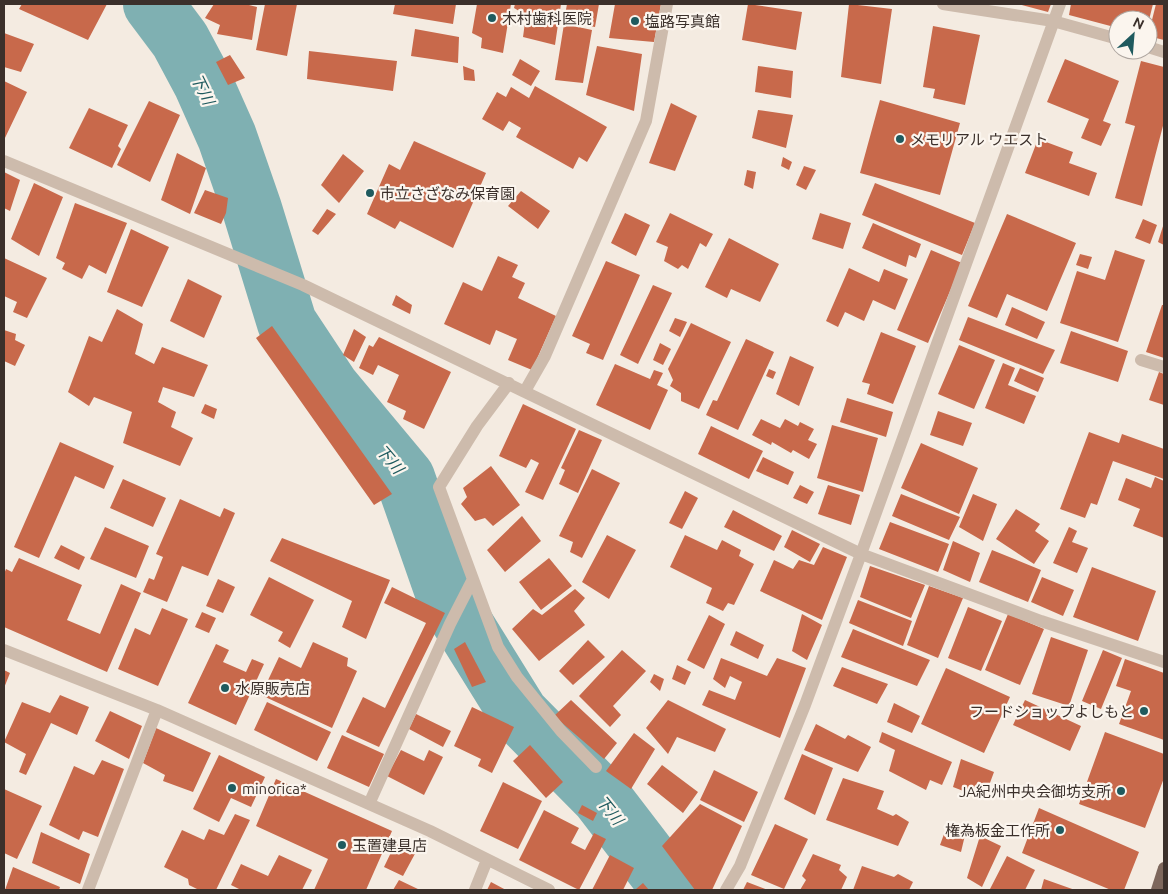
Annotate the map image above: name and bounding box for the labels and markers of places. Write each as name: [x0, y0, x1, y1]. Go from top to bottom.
place label: 木村歯科医院: [502, 10, 592, 27]
marker: 木村歯科医院: [486, 12, 498, 24]
place label: 塩路写真館: [645, 13, 720, 30]
marker: 塩路写真館: [629, 15, 641, 27]
place label: メモリアル ウエスト: [910, 131, 1048, 148]
marker: メモリアル ウエスト: [894, 133, 906, 145]
place label: 市立さざなみ保育園: [380, 185, 515, 202]
marker: 市立さざなみ保育園: [364, 187, 376, 199]
place label: 水原販売店: [235, 680, 310, 697]
marker: 水原販売店: [219, 682, 231, 694]
place label: フードショップよしもと: [969, 703, 1134, 720]
marker: フードショップよしもと: [1138, 705, 1150, 717]
place label: minorica*: [242, 780, 307, 797]
marker: minorica*: [226, 782, 238, 794]
place label: JA紀州中央会御坊支所: [959, 783, 1111, 800]
marker: JA紀州中央会御坊支所: [1115, 785, 1127, 797]
place label: 権為板金工作所: [945, 822, 1050, 839]
marker: 権為板金工作所: [1054, 824, 1066, 836]
place label: 玉置建具店: [352, 837, 427, 854]
marker: 玉置建具店: [336, 839, 348, 851]

